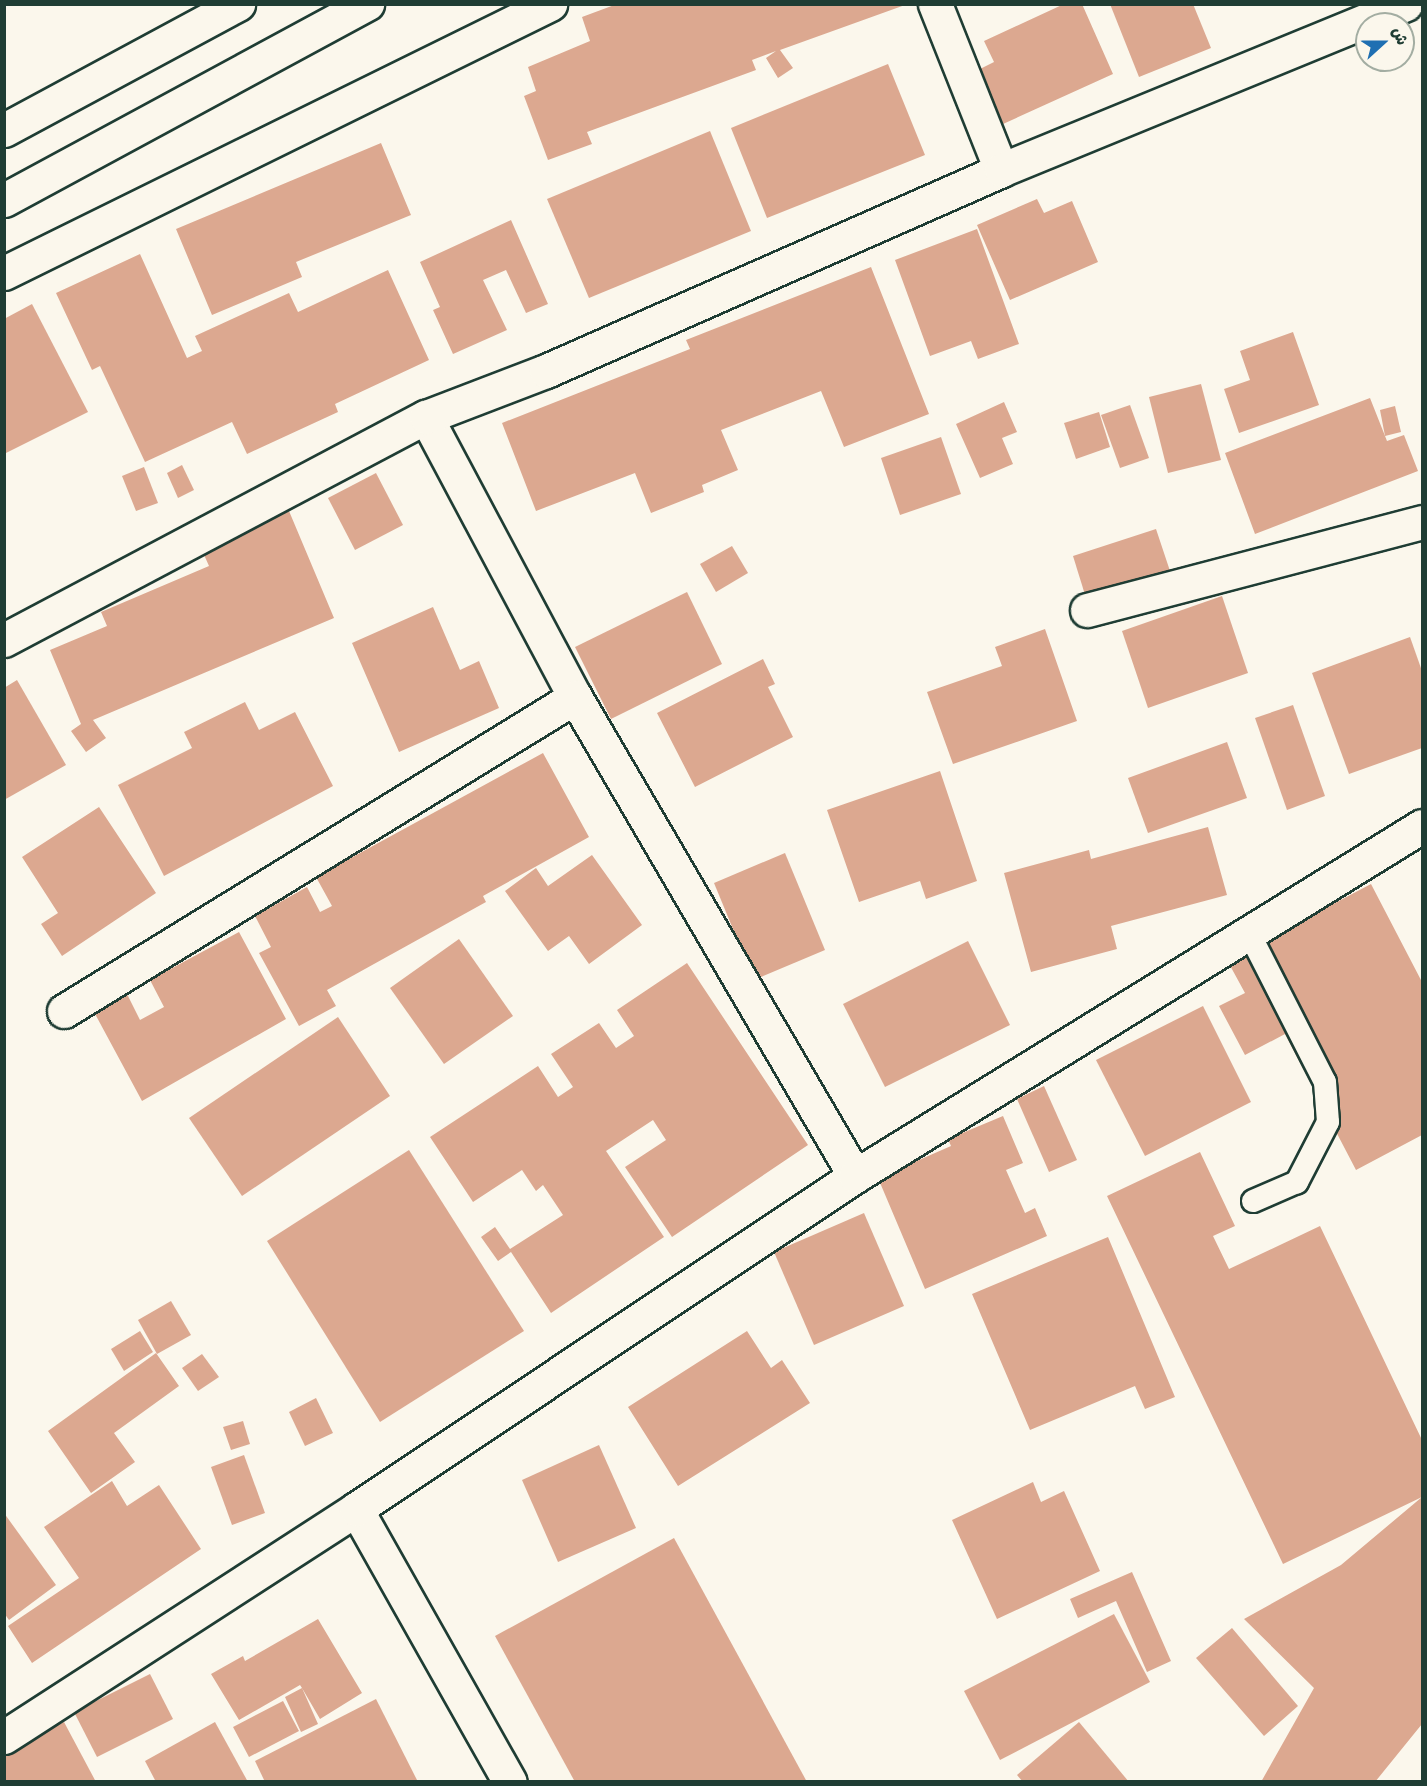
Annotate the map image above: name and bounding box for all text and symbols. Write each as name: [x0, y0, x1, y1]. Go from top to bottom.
north arrow: [1355, 12, 1415, 72]
text: ش: [1388, 25, 1411, 48]

